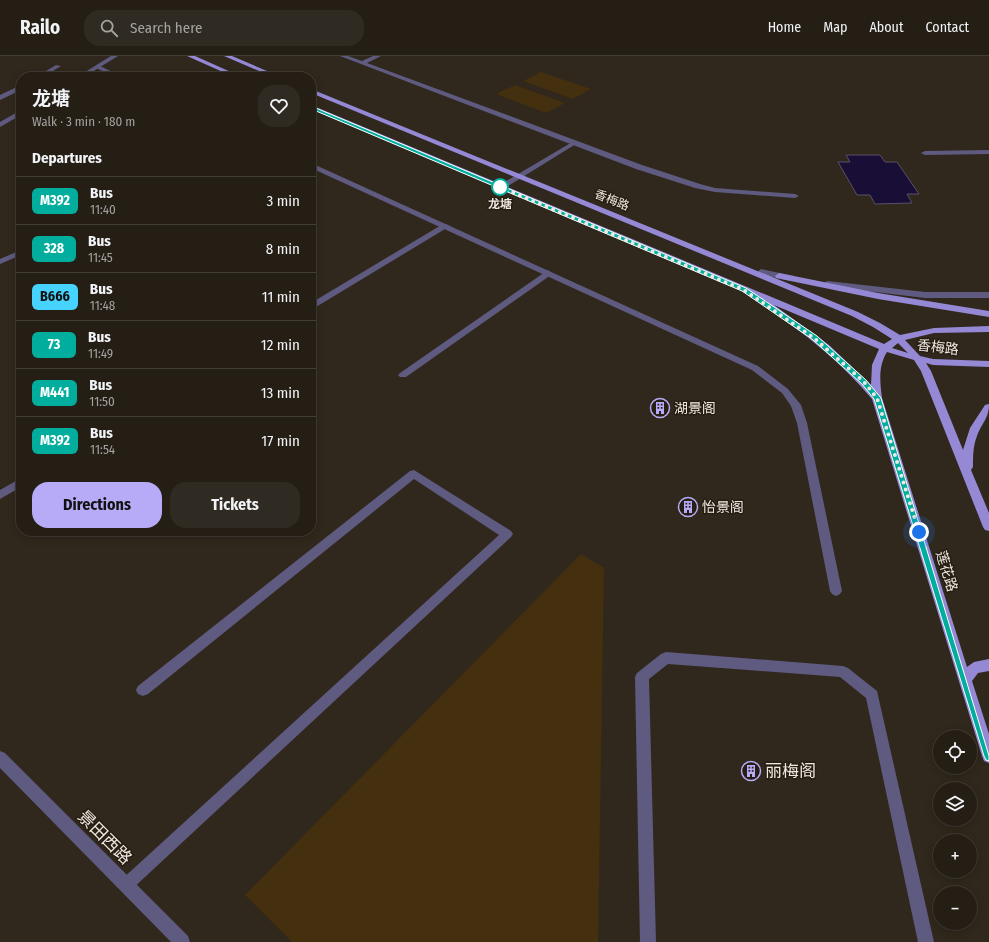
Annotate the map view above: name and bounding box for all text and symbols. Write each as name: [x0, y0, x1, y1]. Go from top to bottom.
search box: [84, 10, 364, 46]
text: Railo: [20, 16, 60, 39]
icon: search: [98, 17, 120, 39]
text: Search here: [130, 19, 202, 37]
text: Home: [768, 19, 801, 36]
text: Map: [823, 19, 847, 36]
text: About: [869, 19, 904, 36]
text: Contact: [926, 19, 969, 36]
button: heart: [258, 85, 300, 127]
text: 龙塘: [32, 87, 70, 110]
text: Walk · 3 min · 180 m: [32, 114, 135, 129]
text: Departures: [32, 149, 102, 167]
marker: 龙塘: [491, 178, 509, 196]
text: Bus: [90, 184, 113, 202]
street label: 香梅路: [593, 187, 631, 213]
text: M392: [40, 192, 70, 209]
text: 3 min: [266, 192, 300, 210]
place label: 龙塘: [488, 197, 512, 211]
text: 11:40: [90, 202, 116, 217]
text: Bus: [88, 232, 111, 250]
text: 328: [44, 240, 64, 257]
text: 8 min: [266, 240, 300, 258]
text: 11:45: [88, 250, 113, 265]
text: Bus: [90, 280, 113, 298]
text: B666: [40, 288, 70, 305]
text: 11 min: [262, 288, 300, 306]
text: 11:48: [90, 298, 115, 313]
text: Bus: [88, 328, 111, 346]
text: 73: [48, 336, 60, 353]
text: 12 min: [261, 336, 300, 354]
street label: 香梅路: [916, 337, 960, 358]
text: 11:49: [88, 346, 113, 361]
text: Bus: [89, 376, 112, 394]
text: M441: [40, 384, 69, 401]
text: 13 min: [261, 384, 300, 402]
text: 11:50: [89, 394, 115, 409]
building icon: 湖景阁: [649, 397, 671, 419]
place label: 湖景阁: [674, 400, 716, 417]
text: Bus: [90, 424, 113, 442]
text: M392: [40, 432, 70, 449]
text: 17 min: [261, 432, 300, 450]
text: 11:54: [90, 442, 115, 457]
button: Directions: [32, 482, 162, 528]
button: Tickets: [170, 482, 300, 528]
building icon: 怡景阁: [677, 496, 699, 518]
place label: 怡景阁: [702, 499, 744, 516]
your location: [909, 522, 929, 542]
street label: 莲花路: [932, 549, 961, 594]
map controls: [933, 730, 977, 930]
button: locate: [933, 730, 977, 774]
building icon: 丽梅阁: [740, 760, 762, 782]
place label: 丽梅阁: [765, 761, 816, 782]
button: layers: [933, 782, 977, 826]
street label: 景田西路: [73, 806, 136, 869]
button: +: [933, 834, 977, 878]
button: −: [933, 886, 977, 930]

